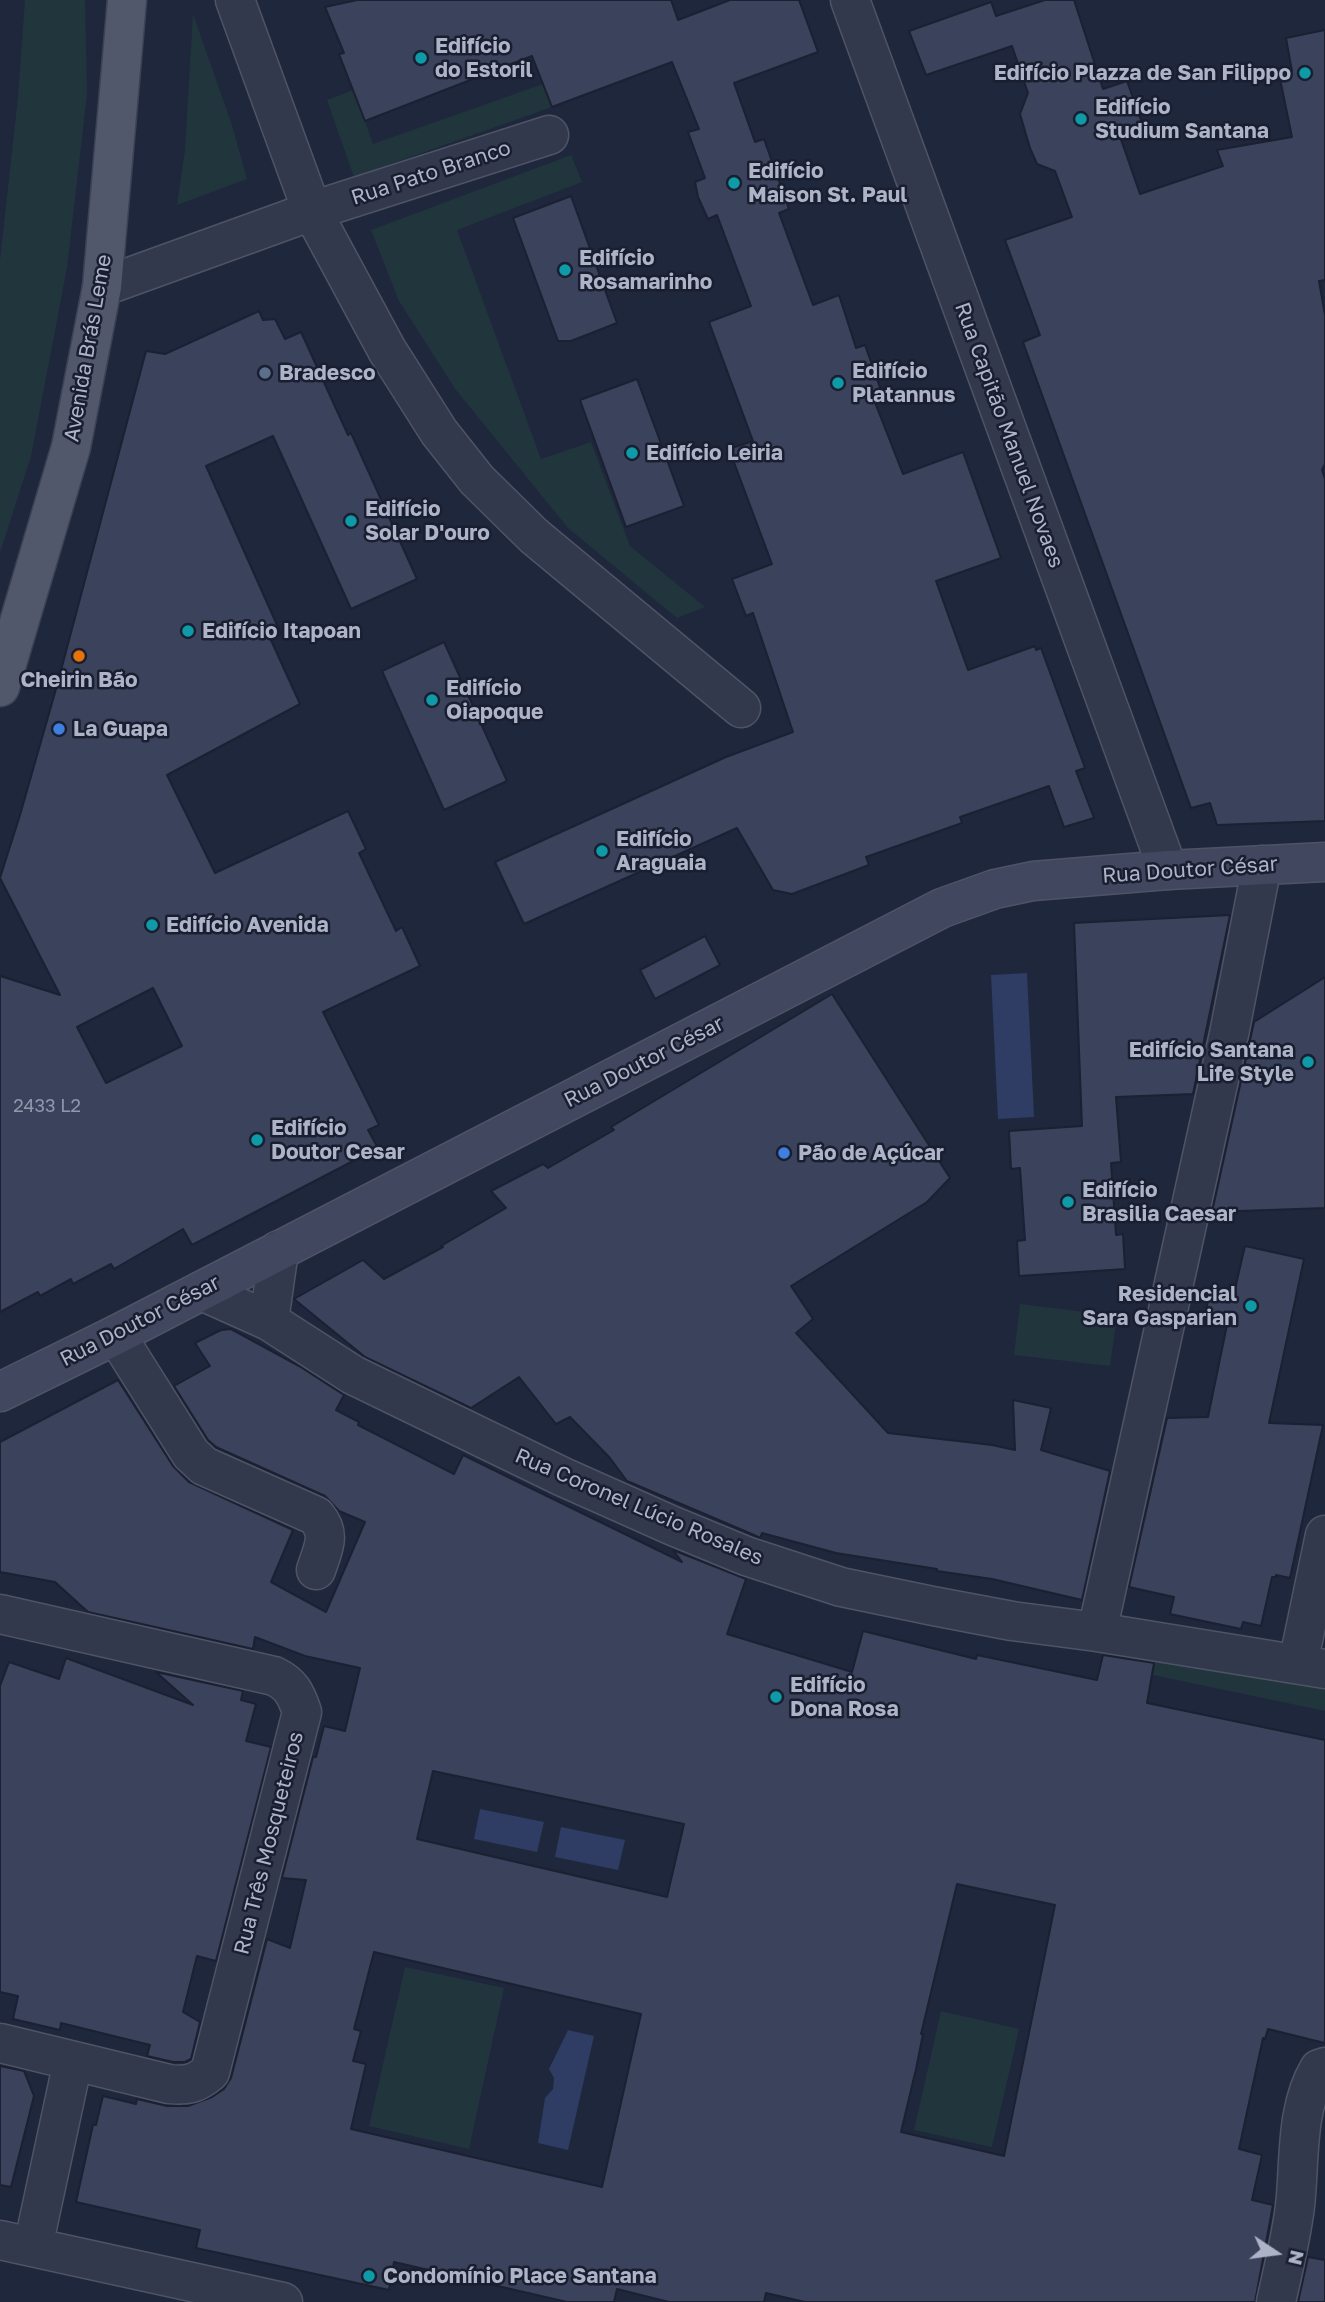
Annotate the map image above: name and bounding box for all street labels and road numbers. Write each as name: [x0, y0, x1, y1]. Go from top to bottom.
street label: Rua Pato Branco: [348, 135, 514, 211]
street label: Avenida Brás Leme: [59, 252, 117, 444]
street label: Rua Capitão Manuel Novaes: [949, 299, 1069, 571]
street label: Rua Doutor César: [1101, 851, 1279, 889]
street label: Rua Doutor César: [560, 1011, 728, 1113]
street label: Rua Doutor César: [56, 1270, 224, 1372]
street label: Rua Coronel Lúcio Rosales: [511, 1443, 767, 1571]
street label: Rua Três Mosqueteiros: [229, 1729, 309, 1957]

